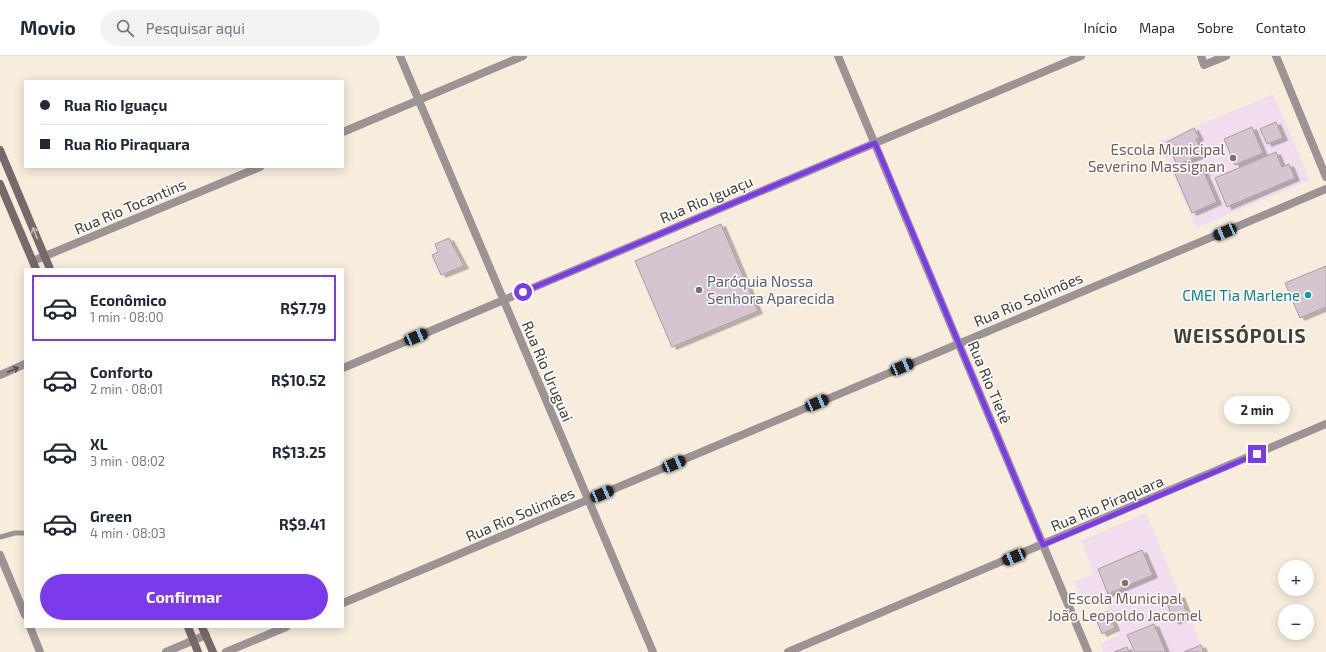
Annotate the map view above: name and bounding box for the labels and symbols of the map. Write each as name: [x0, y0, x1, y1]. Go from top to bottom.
place label: Escola Municipal Severino Massignan: [1088, 140, 1226, 175]
marker: Escola Municipal Severino Massignan: [1228, 153, 1238, 163]
street label: Rua Rio Iguaçu: [657, 171, 756, 228]
street label: Rua Rio Tocantins: [71, 174, 189, 238]
car: [1212, 222, 1238, 242]
one-way arrow: [31, 228, 39, 240]
street label: Rua Rio Solimões: [971, 268, 1085, 330]
place label: Paróquia Nossa Senhora Aparecida: [707, 272, 835, 307]
route start: [514, 283, 532, 301]
marker: Paróquia Nossa Senhora Aparecida: [694, 285, 704, 295]
place label: CMEI Tia Marlene: [1182, 286, 1300, 304]
marker: CMEI Tia Marlene: [1303, 290, 1313, 300]
street label: Rua Rio Uruguai: [519, 318, 577, 424]
district label: WEISSÓPOLIS: [1173, 324, 1307, 347]
car: [403, 327, 429, 347]
street label: Rua Rio Tietê: [964, 338, 1016, 426]
car: [889, 357, 915, 377]
one-way arrow: [6, 366, 18, 373]
car: [804, 393, 830, 413]
callout: 2 min: [1224, 396, 1290, 424]
route end: [1248, 445, 1266, 463]
car: [661, 454, 687, 474]
street label: Rua Rio Piraquara: [1048, 471, 1166, 535]
street label: Rua Rio Solimões: [463, 483, 577, 545]
car: [589, 484, 615, 504]
car: [1001, 547, 1027, 567]
marker: Escola Municipal João Leopoldo Jacomel: [1120, 578, 1130, 588]
place label: Escola Municipal João Leopoldo Jacomel: [1048, 589, 1203, 624]

